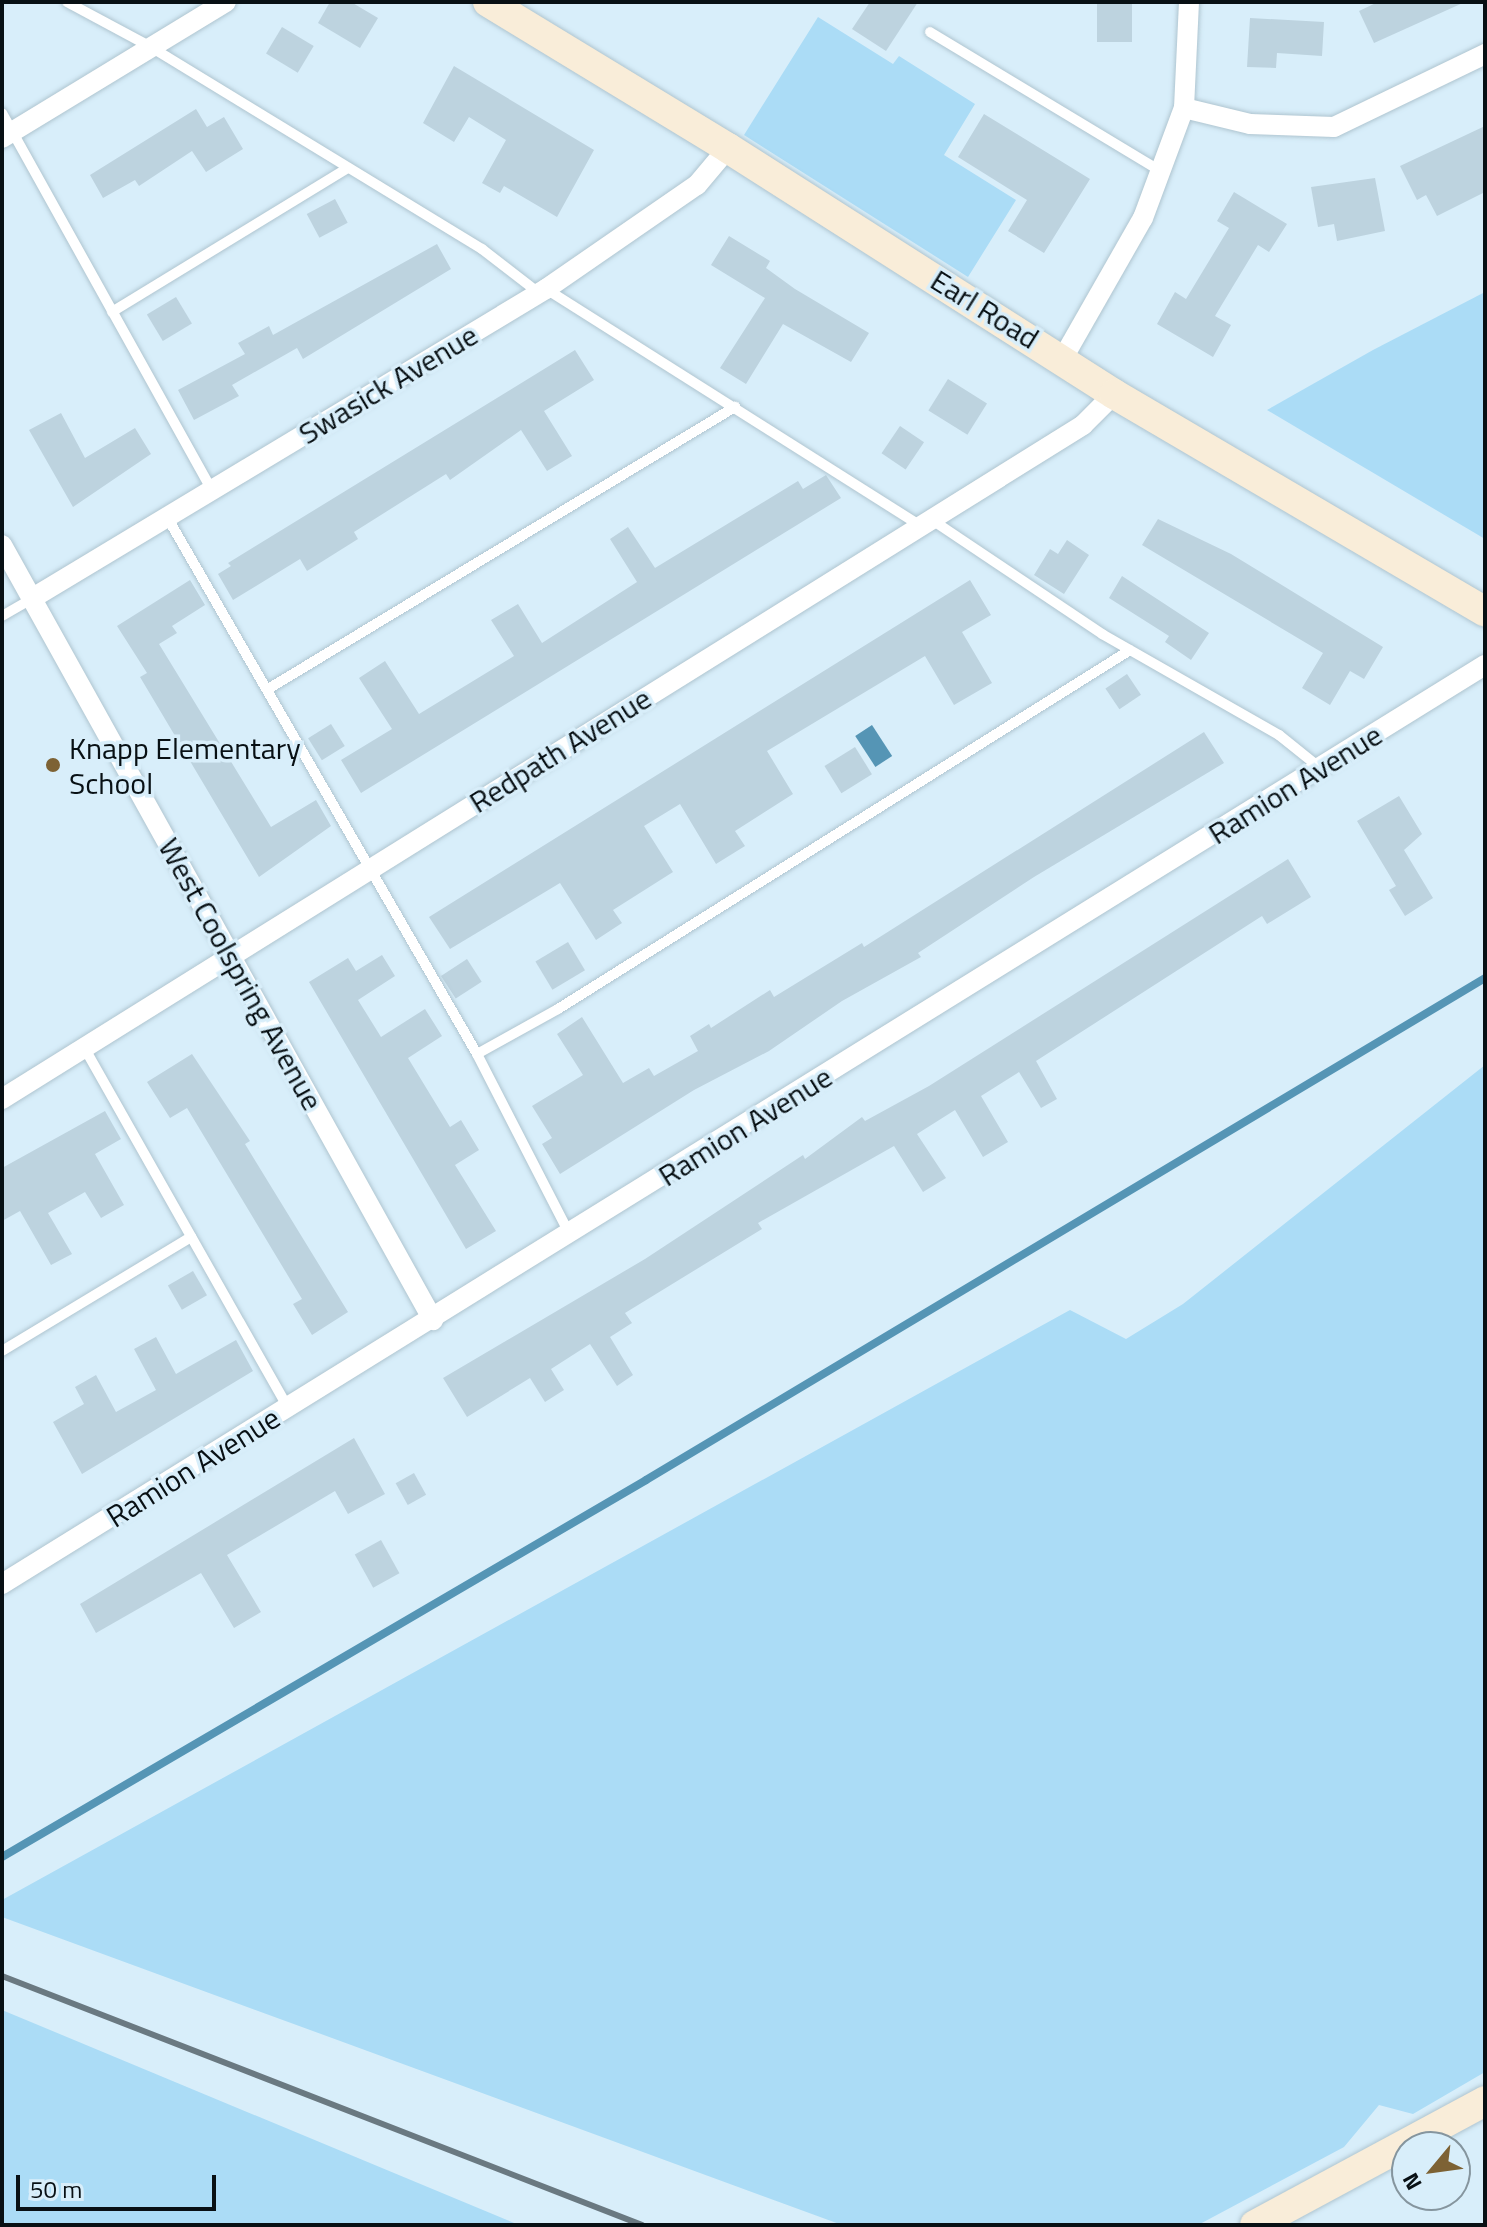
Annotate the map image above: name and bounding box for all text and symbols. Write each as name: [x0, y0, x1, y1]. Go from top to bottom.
street label: Earl Road: [924, 262, 1046, 356]
street label: Swasick Avenue: [292, 317, 484, 451]
street label: Redpath Avenue: [463, 680, 657, 820]
street label: Ramion Avenue: [1202, 716, 1388, 852]
place label: Knapp Elementary School: [69, 730, 301, 800]
marker: Knapp Elementary School: [44, 756, 62, 774]
street label: West Coolspring Avenue: [151, 832, 331, 1116]
street label: Ramion Avenue: [652, 1058, 838, 1194]
street label: Ramion Avenue: [100, 1399, 286, 1535]
north arrow: [1391, 2131, 1471, 2211]
scale bar: [20, 2159, 220, 2209]
text: N: [1393, 2167, 1430, 2197]
text: 50 m: [30, 2171, 82, 2207]

